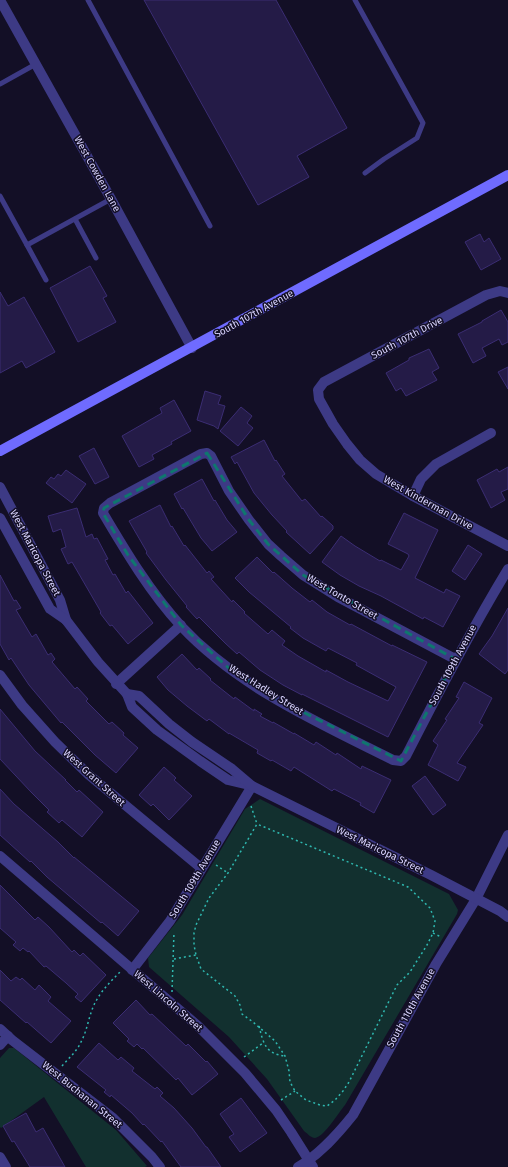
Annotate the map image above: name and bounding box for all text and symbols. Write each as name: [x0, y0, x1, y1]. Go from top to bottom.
street label: West Cowden Lane: [71, 134, 123, 214]
street label: South 107th Avenue: [212, 287, 296, 341]
street label: South 107th Drive: [369, 314, 445, 362]
street label: West Kinderman Drive: [381, 473, 475, 533]
street label: West Maricopa Street: [7, 508, 63, 599]
street label: West Tonto Street: [304, 572, 380, 622]
street label: South 109th Avenue: [427, 623, 479, 707]
street label: West Hadley Street: [226, 662, 306, 718]
street label: West Grant Street: [61, 747, 128, 809]
street label: West Maricopa Street: [334, 824, 426, 877]
street label: South 109th Avenue: [167, 838, 223, 920]
street label: South 110th Avenue: [384, 966, 438, 1050]
street label: West Lincoln Street: [131, 968, 205, 1034]
street label: West Buchanan Street: [40, 1059, 125, 1131]

